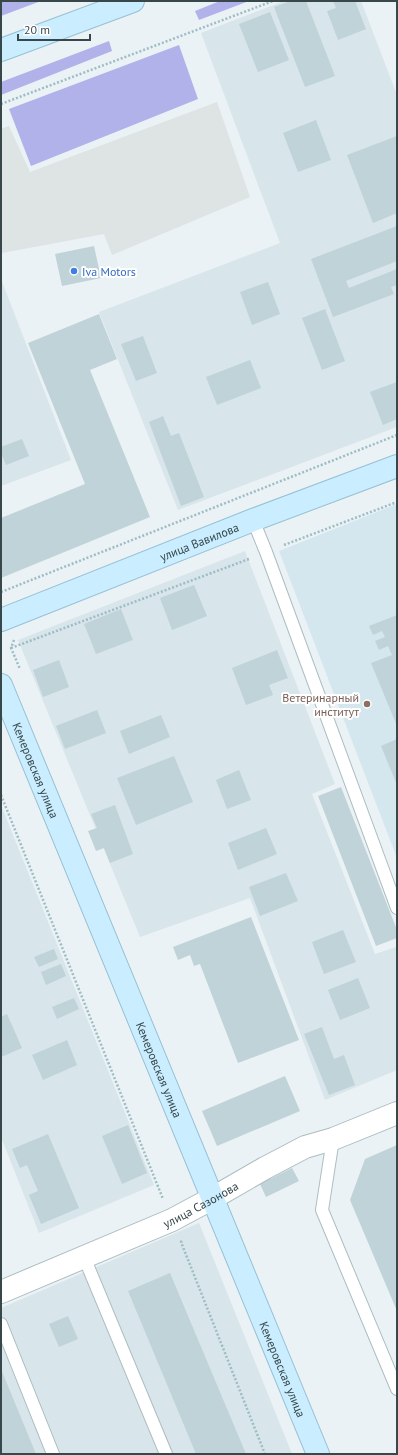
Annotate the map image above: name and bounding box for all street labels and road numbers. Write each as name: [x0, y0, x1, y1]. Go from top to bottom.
street label: улица Вавилова: [157, 519, 241, 564]
street label: Кемеровская улица: [10, 720, 62, 820]
street label: Кемеровская улица: [133, 1020, 186, 1120]
street label: улица Сазонова: [161, 1178, 241, 1230]
street label: Кемеровская улица: [257, 1319, 309, 1419]

